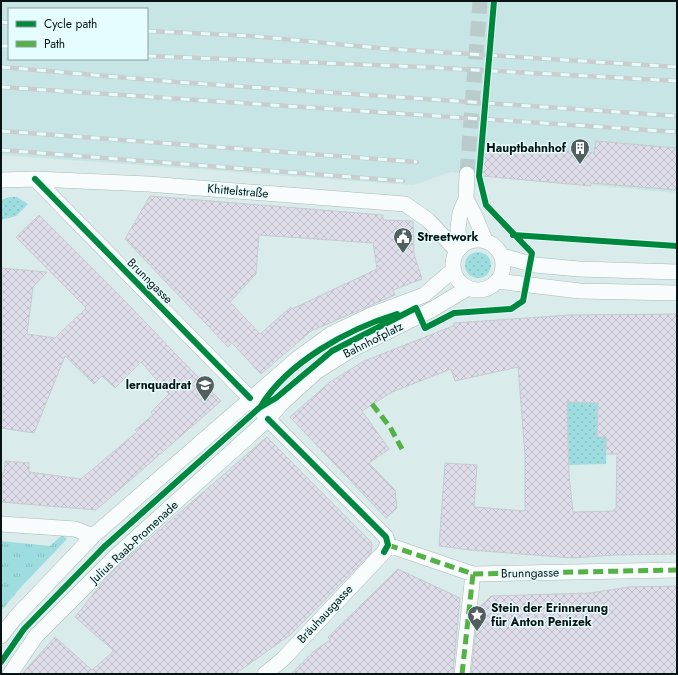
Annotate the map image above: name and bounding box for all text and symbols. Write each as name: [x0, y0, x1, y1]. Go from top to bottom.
legend: [8, 8, 148, 60]
text: Cycle path: [44, 15, 97, 33]
text: Path: [44, 35, 65, 53]
building icon: Hauptbahnhof: [569, 137, 591, 165]
place label: Hauptbahnhof: [486, 139, 567, 157]
street label: Khittelstraße: [207, 179, 269, 203]
public building icon: Streetwork: [392, 226, 414, 254]
place label: Streetwork: [417, 228, 479, 246]
street label: Brunngasse: [123, 254, 177, 308]
street label: Bahnhofplatz: [340, 317, 407, 363]
school or university icon: lernquadrat: [194, 374, 216, 402]
place label: lernquadrat: [126, 376, 191, 394]
street label: Julius Raab-Promenade: [84, 496, 182, 589]
street label: Brunngasse: [501, 563, 559, 583]
street label: Bräuhausgasse: [293, 581, 357, 647]
place label: Stein der Erinnerung für Anton Penizek: [491, 599, 608, 631]
place icon: Stein der Erinnerung für Anton Penizek: [466, 604, 488, 632]

